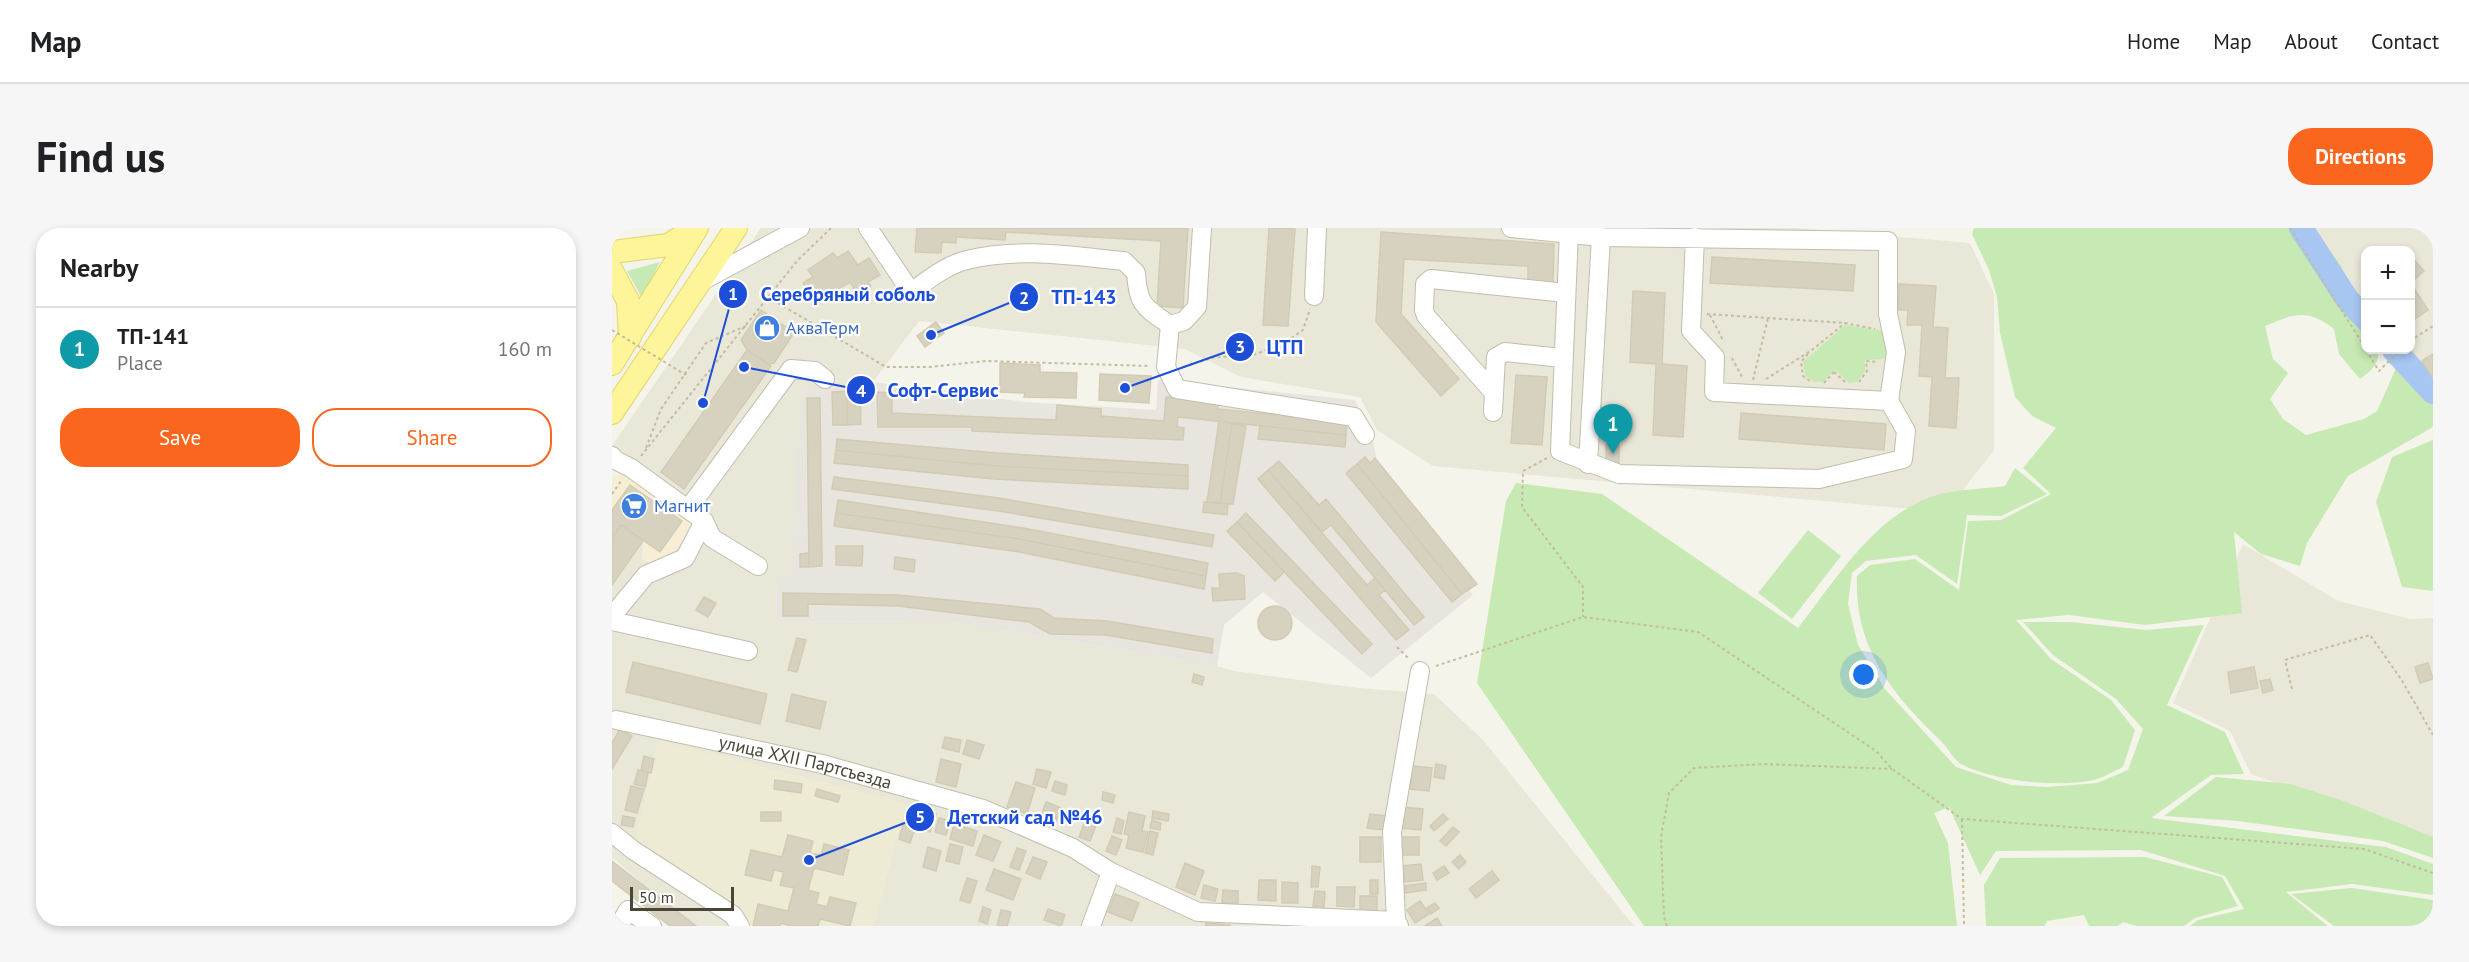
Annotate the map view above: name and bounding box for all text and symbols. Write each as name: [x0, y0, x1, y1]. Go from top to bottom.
text: Map: [30, 23, 81, 60]
text: Home: [2127, 28, 2180, 55]
text: Map: [2213, 28, 2252, 55]
text: About: [2285, 28, 2338, 55]
text: Contact: [2371, 28, 2439, 55]
button: Directions: [2288, 128, 2433, 185]
text: Find us: [36, 129, 165, 184]
map controls: [2361, 246, 2415, 354]
button: +: [2361, 246, 2415, 300]
text: Nearby: [60, 251, 138, 284]
callout: Серебряный соболь: [718, 275, 947, 313]
callout: ТП-143: [1009, 278, 1128, 316]
text: Серебряный соболь: [761, 281, 935, 307]
text: 1: [728, 282, 738, 305]
text: ТП-143: [1051, 284, 1117, 310]
text: 2: [1019, 286, 1029, 309]
button: −: [2361, 300, 2415, 354]
shop icon: АкваТерм: [752, 313, 782, 343]
place label: АкваТерм: [786, 316, 859, 339]
text: ТП-141: [117, 322, 189, 350]
callout: ЦТП: [1225, 328, 1316, 366]
text: ЦТП: [1267, 334, 1303, 360]
text: 3: [1235, 335, 1245, 358]
text: 1: [74, 336, 85, 362]
text: 160 m: [498, 336, 552, 362]
text: Place: [117, 350, 163, 376]
callout: Софт-Сервис: [846, 371, 1011, 409]
text: Софт-Сервис: [887, 377, 999, 403]
text: 4: [856, 379, 866, 402]
pin: 1: [1594, 404, 1632, 454]
button: Save: [60, 408, 300, 467]
button: Share: [312, 408, 552, 467]
supermarket icon: Магнит: [619, 491, 649, 521]
place label: Магнит: [654, 494, 711, 517]
your location: [1849, 660, 1878, 689]
street label: улица XXII Партсъезда: [717, 730, 895, 794]
callout: Детский сад №46: [905, 798, 1115, 836]
text: Детский сад №46: [947, 804, 1103, 830]
text: 5: [915, 805, 925, 828]
scale bar: [630, 884, 734, 912]
text: 50 m: [639, 887, 674, 907]

